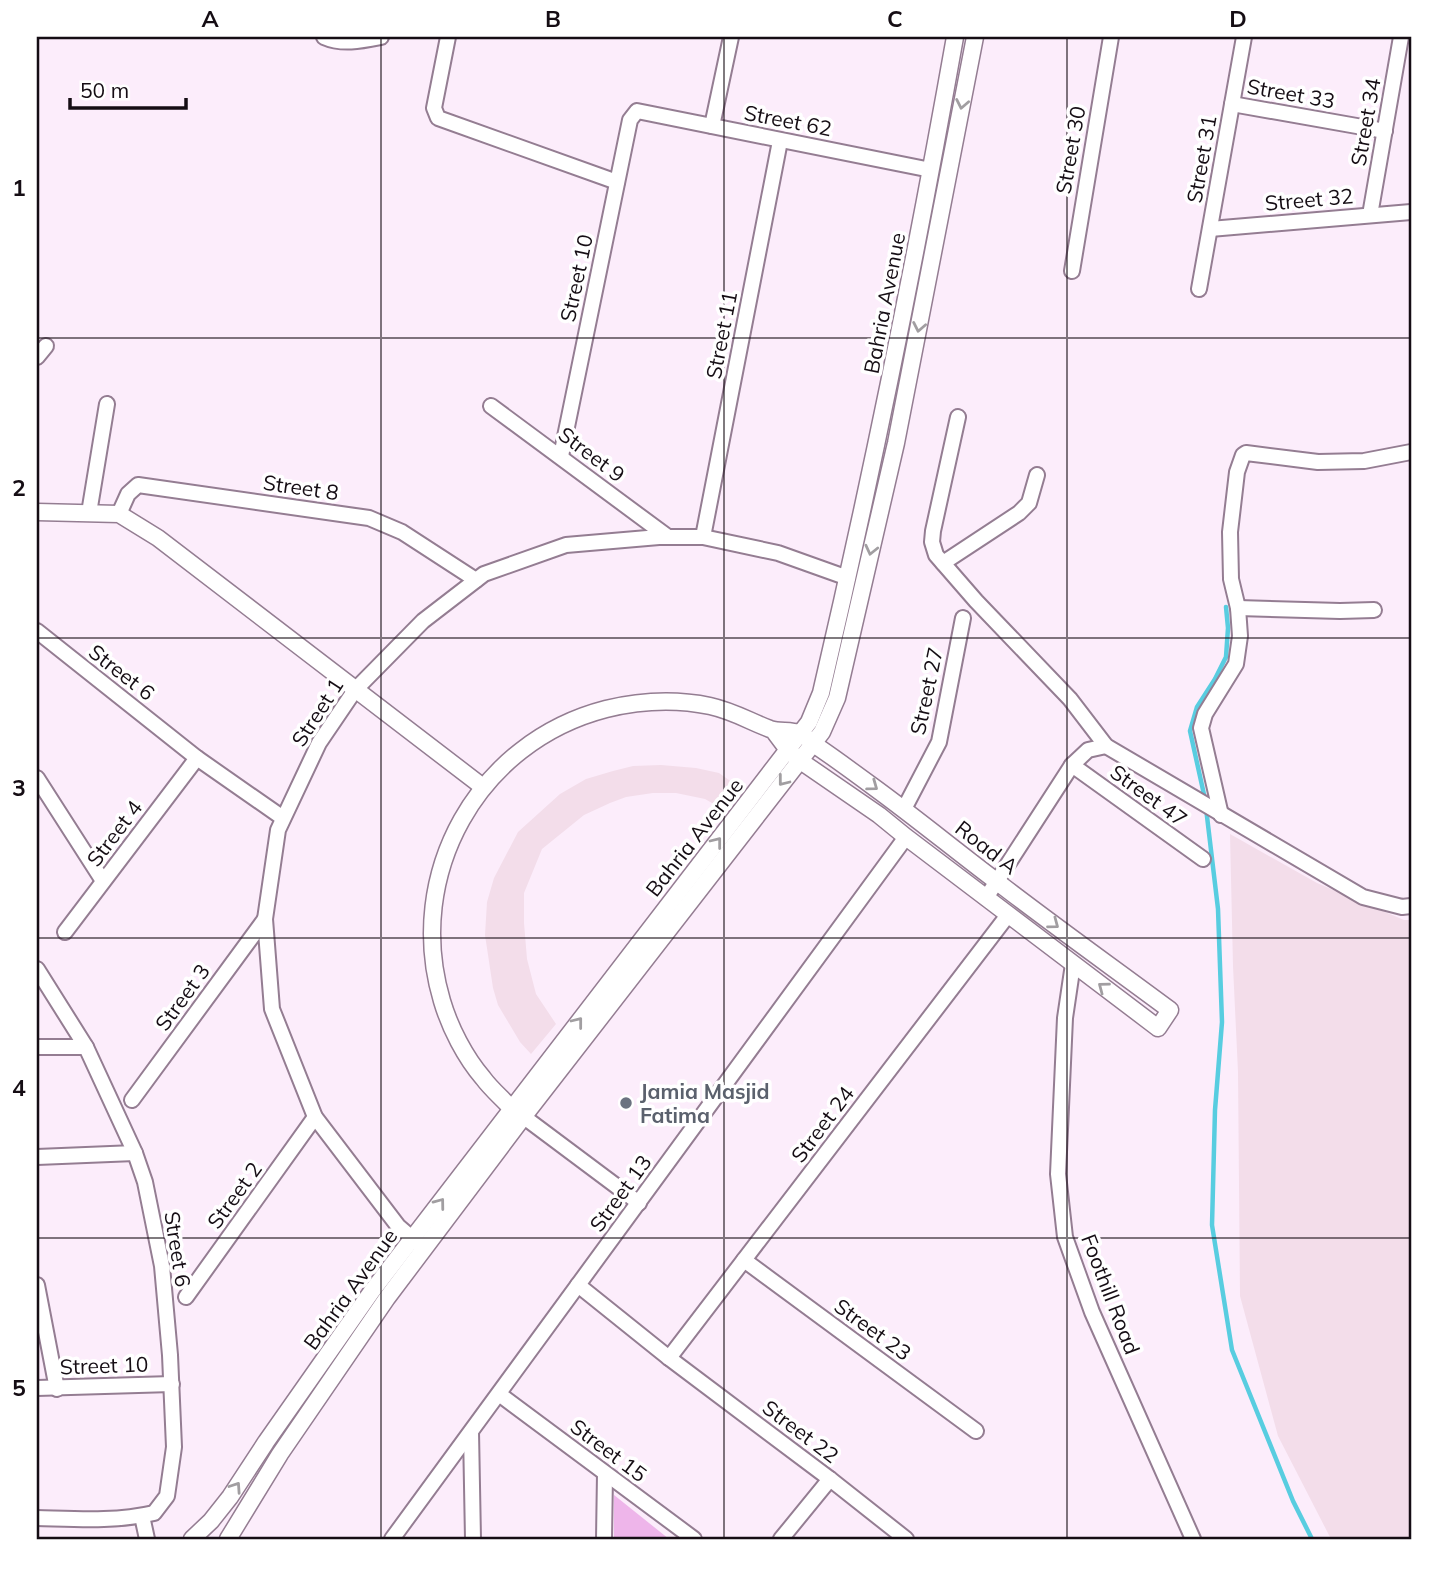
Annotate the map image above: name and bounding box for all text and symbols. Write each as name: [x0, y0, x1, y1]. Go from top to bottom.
text: A: [201, 4, 219, 33]
text: B: [545, 4, 561, 33]
text: C: [887, 4, 903, 33]
text: D: [1229, 4, 1247, 33]
scale bar: [70, 66, 186, 110]
street label: Street 33: [1245, 72, 1337, 114]
street label: Street 34: [1344, 76, 1386, 168]
text: 50 m: [80, 77, 129, 103]
one-way arrow: [955, 98, 970, 110]
street label: Street 62: [742, 99, 834, 141]
street label: Street 30: [1049, 104, 1091, 196]
street label: Street 31: [1180, 113, 1222, 205]
text: 1: [12, 173, 26, 202]
street label: Street 32: [1264, 182, 1354, 216]
street label: Bahria Avenue: [858, 230, 910, 376]
street label: Street 10: [554, 232, 598, 324]
street label: Street 11: [700, 289, 742, 381]
one-way arrow: [912, 321, 927, 333]
street label: Street 9: [554, 421, 630, 487]
street label: Street 8: [261, 469, 341, 505]
text: 2: [12, 473, 26, 502]
one-way arrow: [865, 544, 880, 556]
street label: Street 6: [84, 638, 160, 706]
street label: Street 27: [904, 645, 948, 737]
street label: Street 1: [285, 673, 349, 751]
street label: Street 47: [1105, 758, 1193, 832]
text: 3: [12, 773, 26, 802]
street label: Bahria Avenue: [640, 773, 748, 901]
one-way arrow: [778, 773, 791, 785]
one-way arrow: [865, 778, 878, 790]
street label: Street 4: [81, 794, 148, 871]
street label: Road A: [950, 814, 1024, 880]
one-way arrow: [708, 837, 721, 850]
one-way arrow: [1046, 916, 1059, 928]
street label: Street 3: [149, 959, 215, 1035]
one-way arrow: [1098, 982, 1111, 995]
one-way arrow: [569, 1017, 582, 1030]
text: 4: [12, 1073, 26, 1102]
place label: Jamia Masjid Fatima: [640, 1078, 770, 1128]
street label: Street 24: [785, 1080, 859, 1167]
marker: Jamia Masjid Fatima: [618, 1095, 634, 1111]
street label: Street 13: [583, 1149, 657, 1237]
street label: Street 2: [201, 1157, 267, 1233]
one-way arrow: [431, 1198, 444, 1211]
street label: Street 6: [159, 1209, 197, 1289]
street label: Bahria Avenue: [297, 1223, 403, 1355]
street label: Foothill Road: [1076, 1230, 1146, 1358]
street label: Street 23: [829, 1292, 917, 1366]
street label: Street 10: [59, 1350, 149, 1380]
text: 5: [12, 1373, 26, 1402]
street label: Street 22: [758, 1394, 844, 1468]
street label: Street 15: [566, 1413, 652, 1487]
one-way arrow: [228, 1482, 240, 1495]

